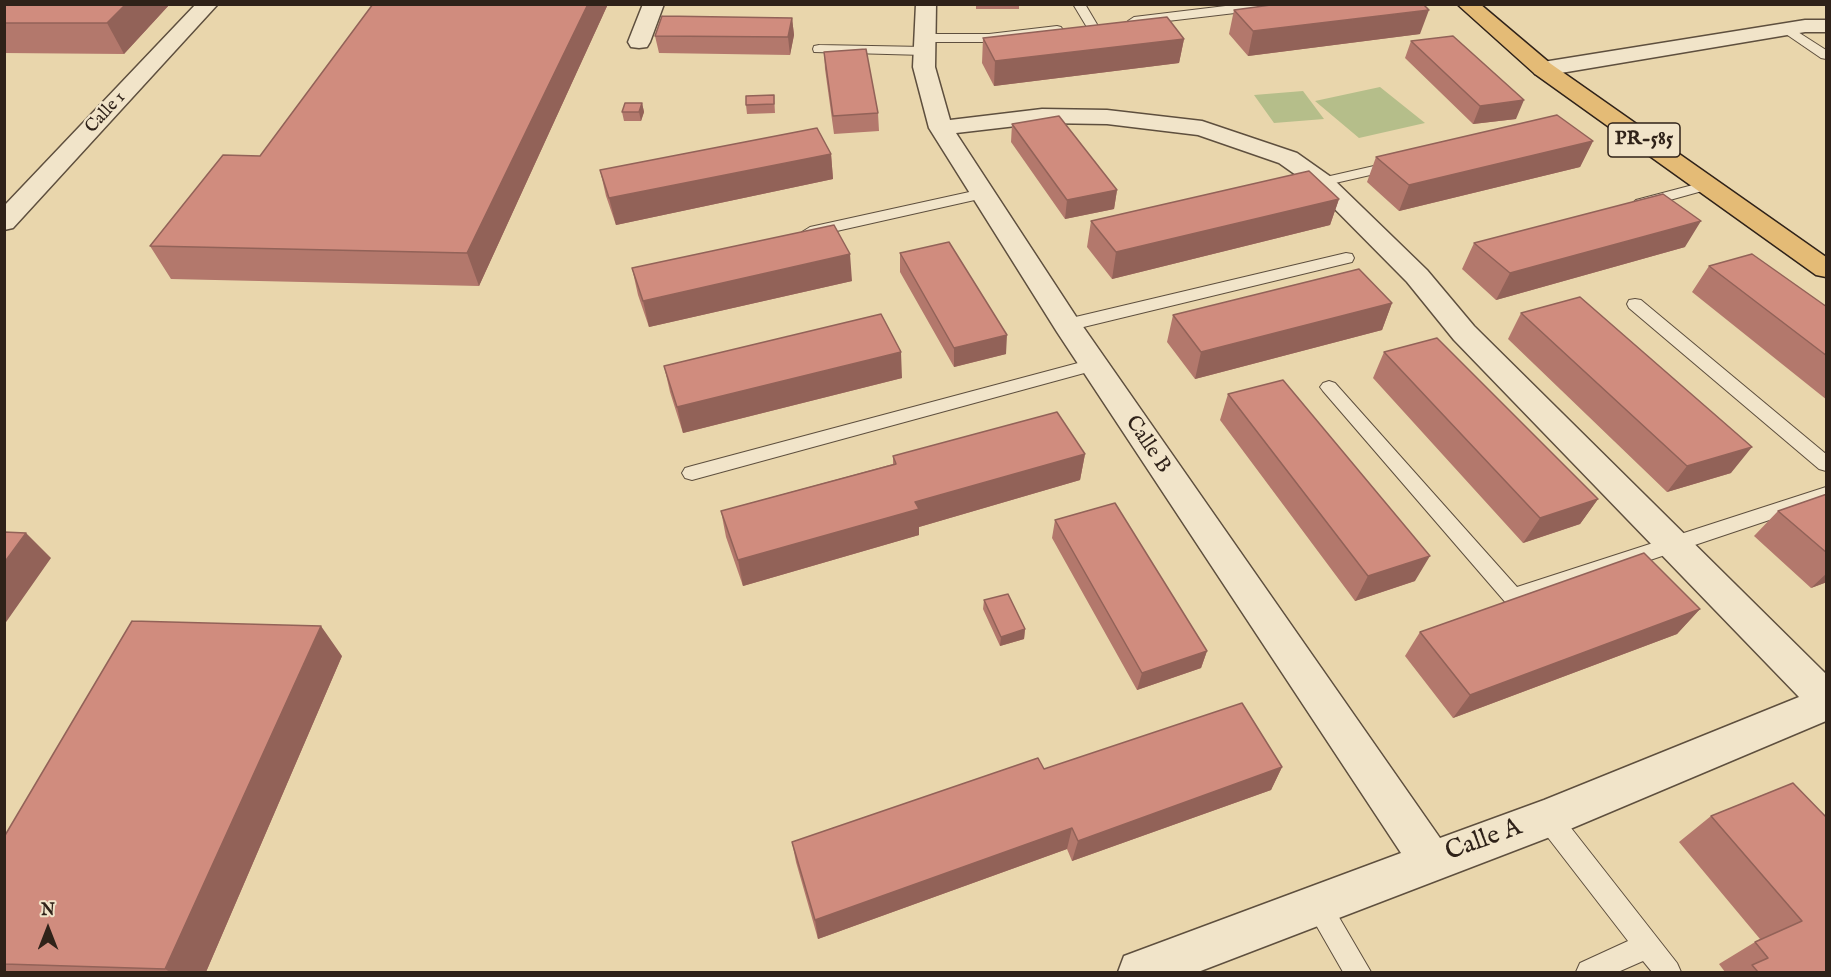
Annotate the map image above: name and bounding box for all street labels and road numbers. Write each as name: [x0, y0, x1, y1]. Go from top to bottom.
street label: Calle 1: [81, 88, 131, 138]
road number: PR-585: [1608, 123, 1680, 157]
street label: Calle B: [1119, 412, 1175, 478]
street label: Calle A: [1441, 813, 1527, 869]

